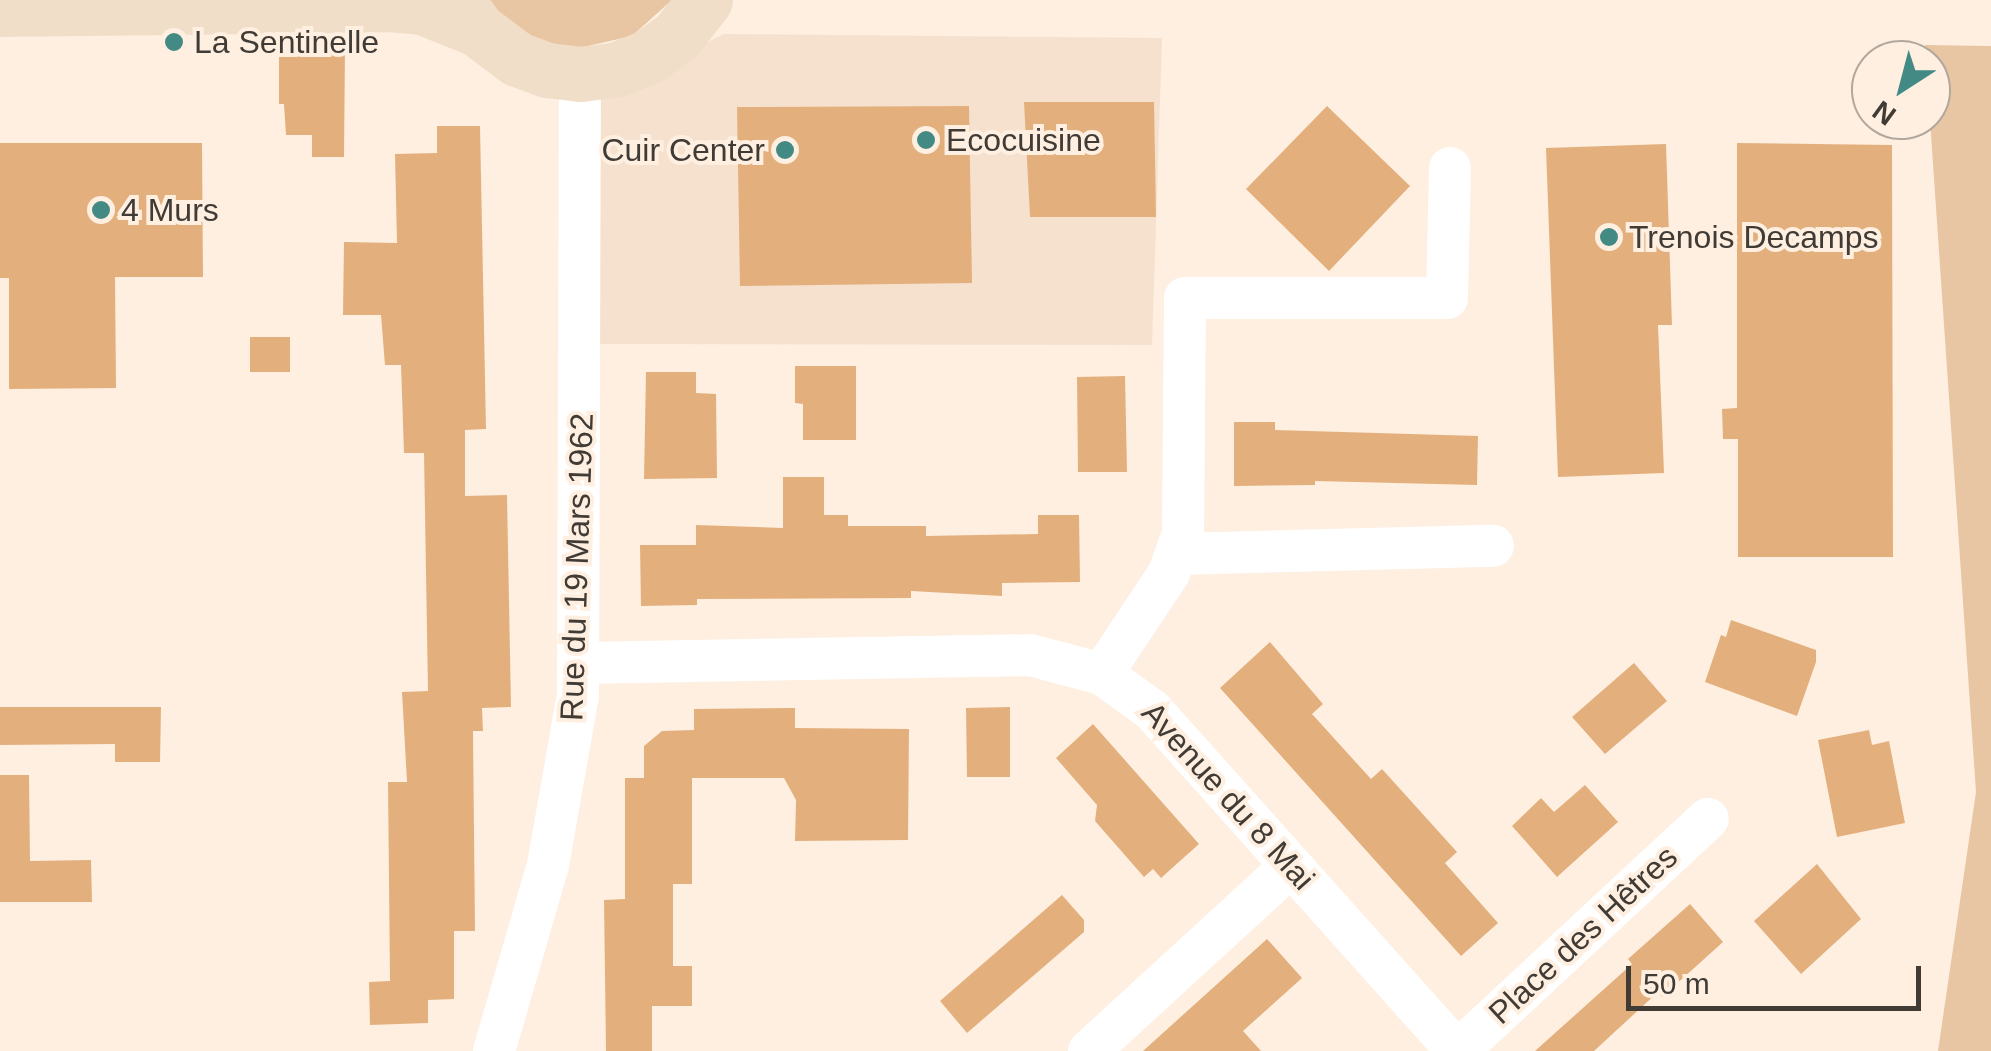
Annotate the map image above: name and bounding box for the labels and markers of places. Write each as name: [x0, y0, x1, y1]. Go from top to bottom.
place label: La Sentinelle: [194, 23, 379, 61]
marker: La Sentinelle: [163, 31, 185, 53]
place label: Ecocuisine: [946, 121, 1101, 159]
marker: Ecocuisine: [915, 129, 937, 151]
place label: Cuir Center: [601, 131, 765, 169]
marker: Cuir Center: [774, 139, 796, 161]
place label: 4 Murs: [121, 191, 219, 229]
marker: 4 Murs: [90, 199, 112, 221]
place label: Trenois Decamps: [1629, 218, 1879, 256]
marker: Trenois Decamps: [1598, 226, 1620, 248]

